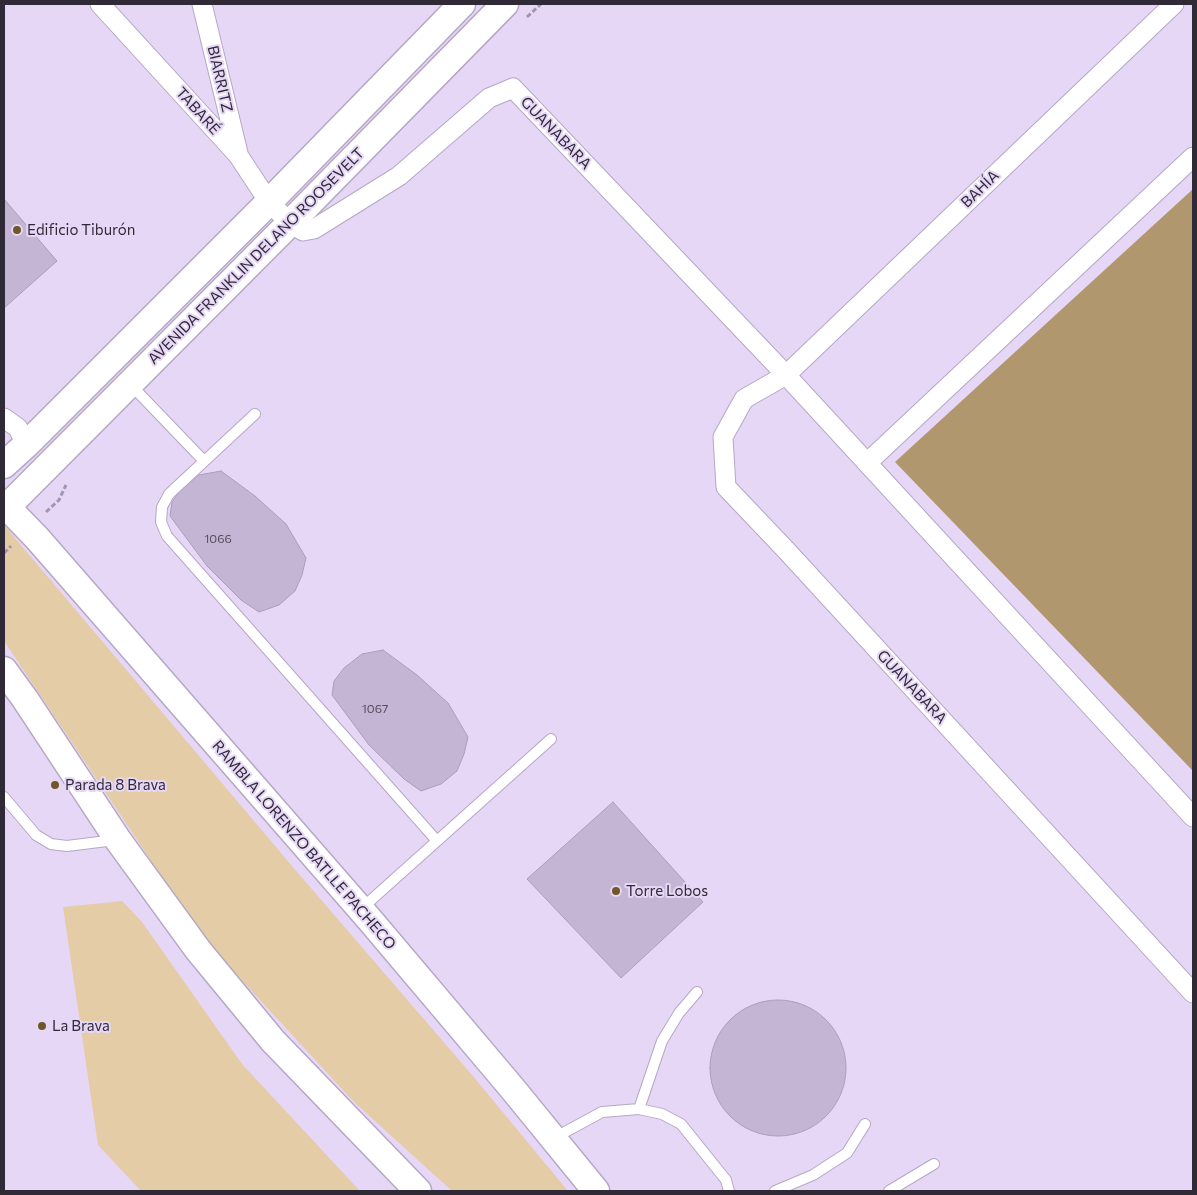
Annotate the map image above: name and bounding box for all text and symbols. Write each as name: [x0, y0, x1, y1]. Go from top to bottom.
street label: BIARRITZ: [204, 44, 236, 114]
street label: TABARÉ: [172, 84, 224, 138]
street label: GUANABARA: [517, 93, 595, 173]
street label: AVENIDA FRANKLIN DELANO ROOSEVELT: [144, 144, 368, 368]
street label: BAHÍA: [957, 167, 1003, 211]
place label: Edificio Tiburón: [27, 221, 135, 239]
marker: Edificio Tiburón: [11, 224, 23, 236]
house number: 1066: [204, 532, 232, 546]
street label: GUANABARA: [873, 647, 951, 727]
house number: 1067: [362, 702, 388, 716]
street label: RAMBLA LORENZO BATLLE PACHECO: [208, 737, 400, 953]
place label: Parada 8 Brava: [65, 776, 166, 794]
marker: Parada 8 Brava: [49, 779, 61, 791]
place label: Torre Lobos: [626, 882, 708, 900]
marker: Torre Lobos: [610, 885, 622, 897]
place label: La Brava: [52, 1017, 110, 1035]
marker: La Brava: [36, 1020, 48, 1032]

